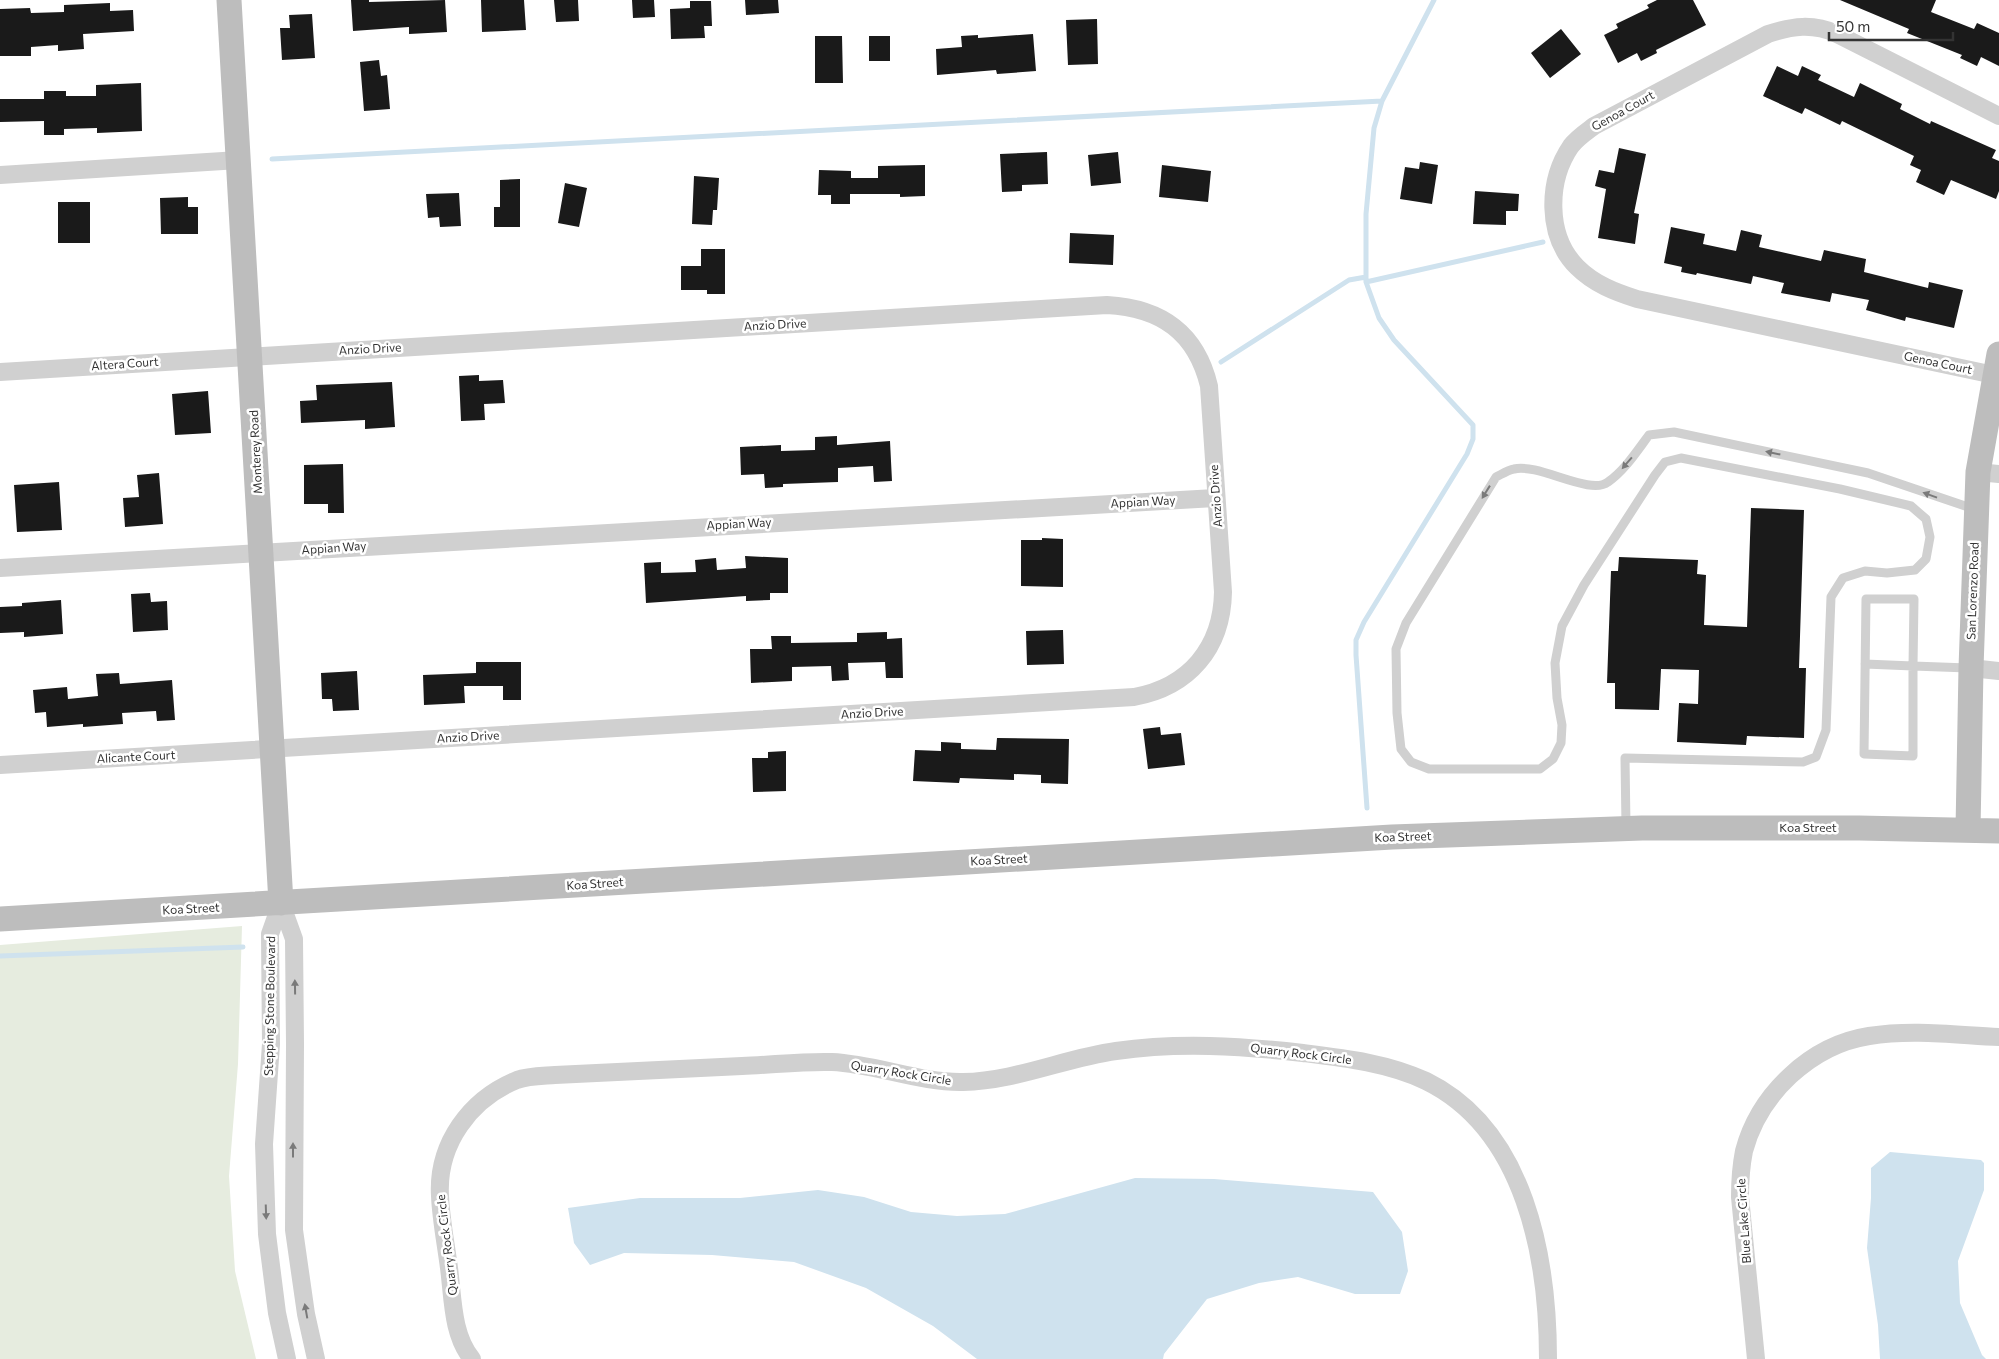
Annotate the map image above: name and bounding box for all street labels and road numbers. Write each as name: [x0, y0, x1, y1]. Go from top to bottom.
street label: Genoa Court: [1589, 87, 1656, 133]
street label: Anzio Drive: [743, 315, 807, 333]
street label: Anzio Drive: [338, 339, 402, 357]
street label: Genoa Court: [1903, 348, 1974, 376]
street label: Altera Court: [91, 354, 159, 372]
street label: Monterey Road: [246, 410, 264, 494]
street label: Anzio Drive: [1206, 464, 1224, 528]
street label: Appian Way: [1110, 492, 1176, 510]
street label: Appian Way: [706, 514, 772, 532]
street label: Appian Way: [301, 538, 367, 556]
street label: San Lorenzo Road: [1963, 542, 1981, 640]
street label: Anzio Drive: [840, 703, 904, 721]
street label: Anzio Drive: [436, 727, 500, 745]
street label: Alicante Court: [96, 747, 176, 765]
street label: Koa Street: [1779, 820, 1837, 834]
street label: Koa Street: [1374, 828, 1432, 844]
street label: Koa Street: [970, 851, 1028, 867]
street label: Koa Street: [566, 874, 624, 892]
street label: Koa Street: [162, 900, 220, 916]
street label: Stepping Stone Boulevard: [261, 936, 277, 1076]
street label: Quarry Rock Circle: [1250, 1040, 1352, 1066]
street label: Quarry Rock Circle: [850, 1057, 952, 1087]
street label: Blue Lake Circle: [1733, 1178, 1753, 1264]
street label: Quarry Rock Circle: [433, 1194, 459, 1296]

